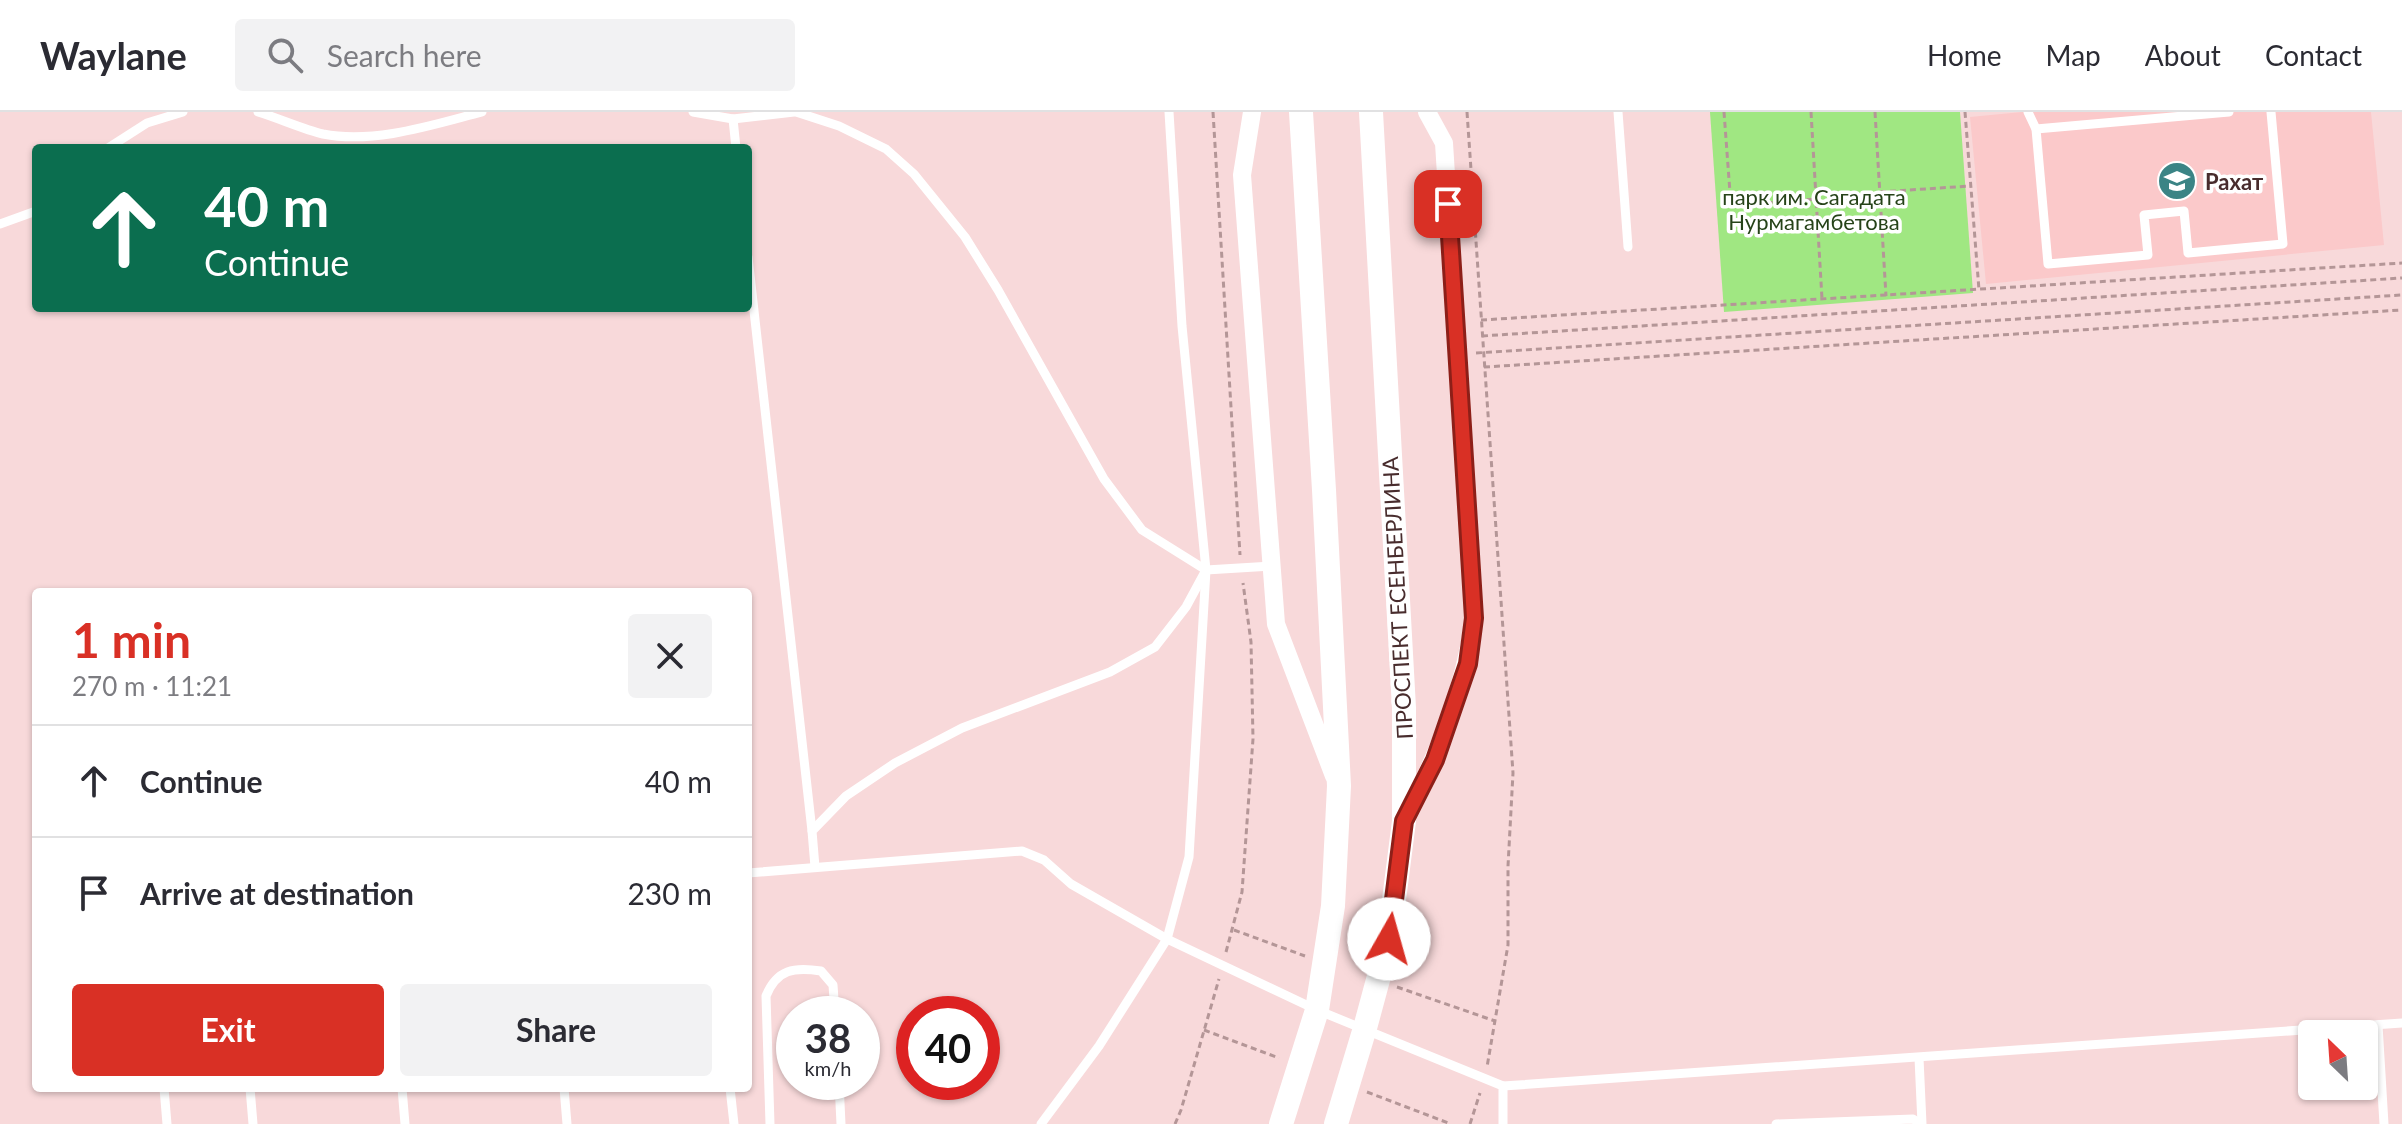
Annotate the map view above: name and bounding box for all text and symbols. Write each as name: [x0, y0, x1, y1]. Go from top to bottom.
search box: [235, 19, 795, 91]
text: Waylane: [40, 32, 187, 78]
icon: search: [263, 33, 307, 77]
text: Search here: [327, 37, 482, 73]
text: Home: [1927, 38, 2002, 72]
text: Map: [2046, 38, 2101, 72]
text: About: [2145, 38, 2221, 72]
text: Contact: [2265, 38, 2362, 72]
school or university icon: Рахат: [2156, 160, 2198, 202]
place label: Рахат: [2205, 168, 2264, 195]
pin: [1414, 170, 1482, 238]
text: 40 m: [204, 172, 329, 239]
icon: ahead: [72, 176, 176, 280]
icon: arrive: [1426, 182, 1470, 226]
park label: парк им. Сагадата Нурмагамбетова: [1722, 183, 1906, 235]
text: Continue: [204, 240, 349, 284]
street label: ПРОСПЕКТ ЕСЕНБЕРЛИНА: [1376, 456, 1418, 740]
text: 1 min: [72, 611, 191, 668]
button: close: [628, 614, 712, 698]
text: 270 m · 11:21: [72, 670, 232, 702]
icon: ahead: [72, 759, 116, 803]
text: Continue: [140, 763, 263, 799]
text: 40 m: [645, 763, 712, 799]
icon: arrive: [72, 871, 116, 915]
text: Arrive at destination: [140, 875, 414, 911]
text: 230 m: [627, 875, 712, 911]
position arrow: [1347, 897, 1431, 981]
button: Exit: [72, 984, 384, 1076]
button: Share: [400, 984, 712, 1076]
speed limit sign: 40: [896, 996, 1000, 1100]
text: 38: [805, 1014, 851, 1062]
north arrow: [2298, 1020, 2378, 1100]
map controls: [2298, 1020, 2378, 1100]
text: km/h: [805, 1056, 851, 1080]

